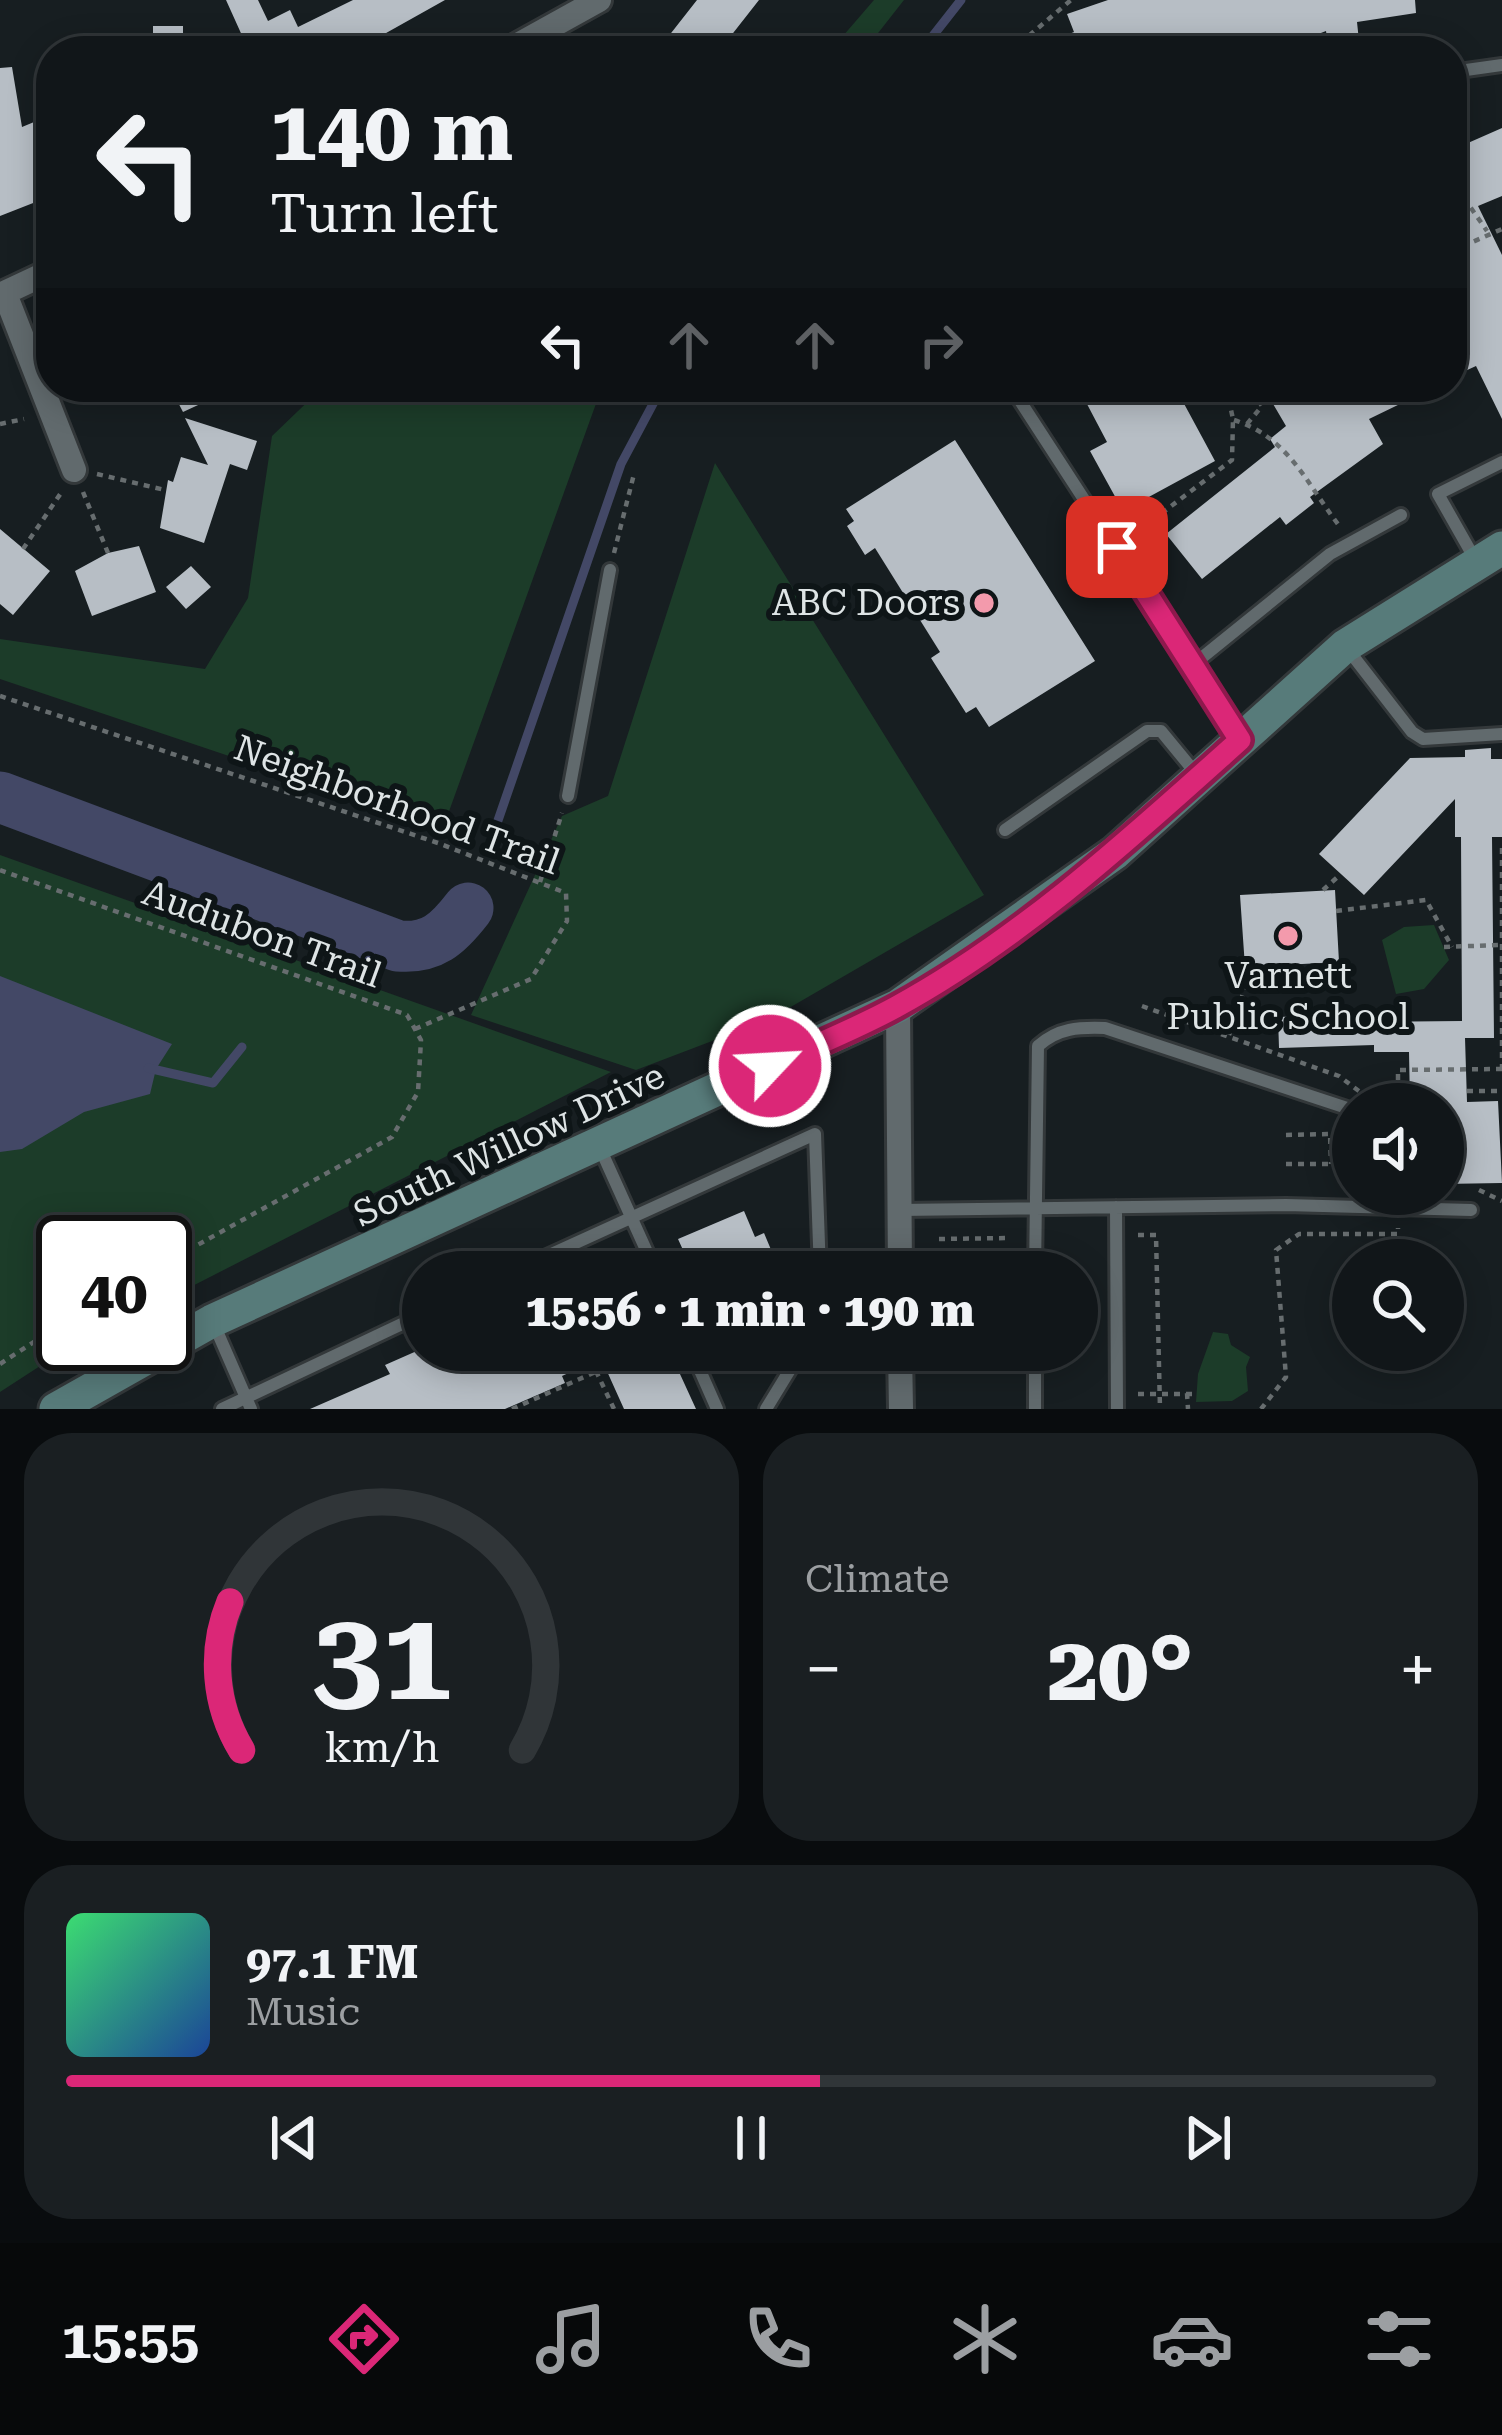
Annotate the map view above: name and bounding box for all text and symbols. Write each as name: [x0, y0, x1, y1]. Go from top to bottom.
text: 140 m: [270, 82, 513, 180]
icon: left: [72, 84, 228, 240]
text: Turn left: [270, 182, 498, 245]
icon: left: [530, 312, 596, 378]
icon: ahead: [656, 312, 722, 378]
icon: ahead: [782, 312, 848, 378]
icon: right: [908, 312, 974, 378]
pin: [1066, 496, 1168, 598]
icon: arrive: [1084, 514, 1150, 580]
place label: ABC Doors: [772, 582, 960, 624]
marker: ABC Doors: [971, 590, 997, 616]
street label: Neighborhood Trail: [229, 727, 565, 883]
street label: Audubon Trail: [137, 871, 387, 997]
marker: Varnett Public School: [1275, 923, 1301, 949]
place label: Varnett Public School: [1167, 955, 1409, 1038]
position arrow: [707, 1003, 833, 1129]
street label: South Willow Drive: [347, 1055, 671, 1235]
map controls: [1332, 1083, 1464, 1371]
button: sound: [1332, 1083, 1464, 1215]
speed limit sign: 40: [36, 1215, 192, 1371]
button: search: [1332, 1239, 1464, 1371]
text: 15:56 · 1 min · 190 m: [526, 1284, 974, 1337]
text: Climate: [805, 1556, 949, 1602]
text: 31: [312, 1583, 451, 1729]
text: 20°: [1048, 1617, 1193, 1722]
text: −: [805, 1631, 842, 1708]
text: +: [1399, 1631, 1436, 1708]
text: km/h: [324, 1722, 439, 1772]
text: 97.1 FM: [246, 1936, 418, 1989]
text: Music: [246, 1989, 360, 2035]
icon: previous: [261, 2105, 327, 2171]
icon: pause: [718, 2105, 784, 2171]
icon: next: [1175, 2105, 1241, 2171]
icon: directions: [322, 2297, 406, 2381]
icon: music: [529, 2297, 613, 2381]
icon: phone: [736, 2297, 820, 2381]
icon: climate: [943, 2297, 1027, 2381]
icon: car: [1150, 2297, 1234, 2381]
icon: filters: [1357, 2297, 1441, 2381]
text: 15:55: [61, 2308, 199, 2371]

